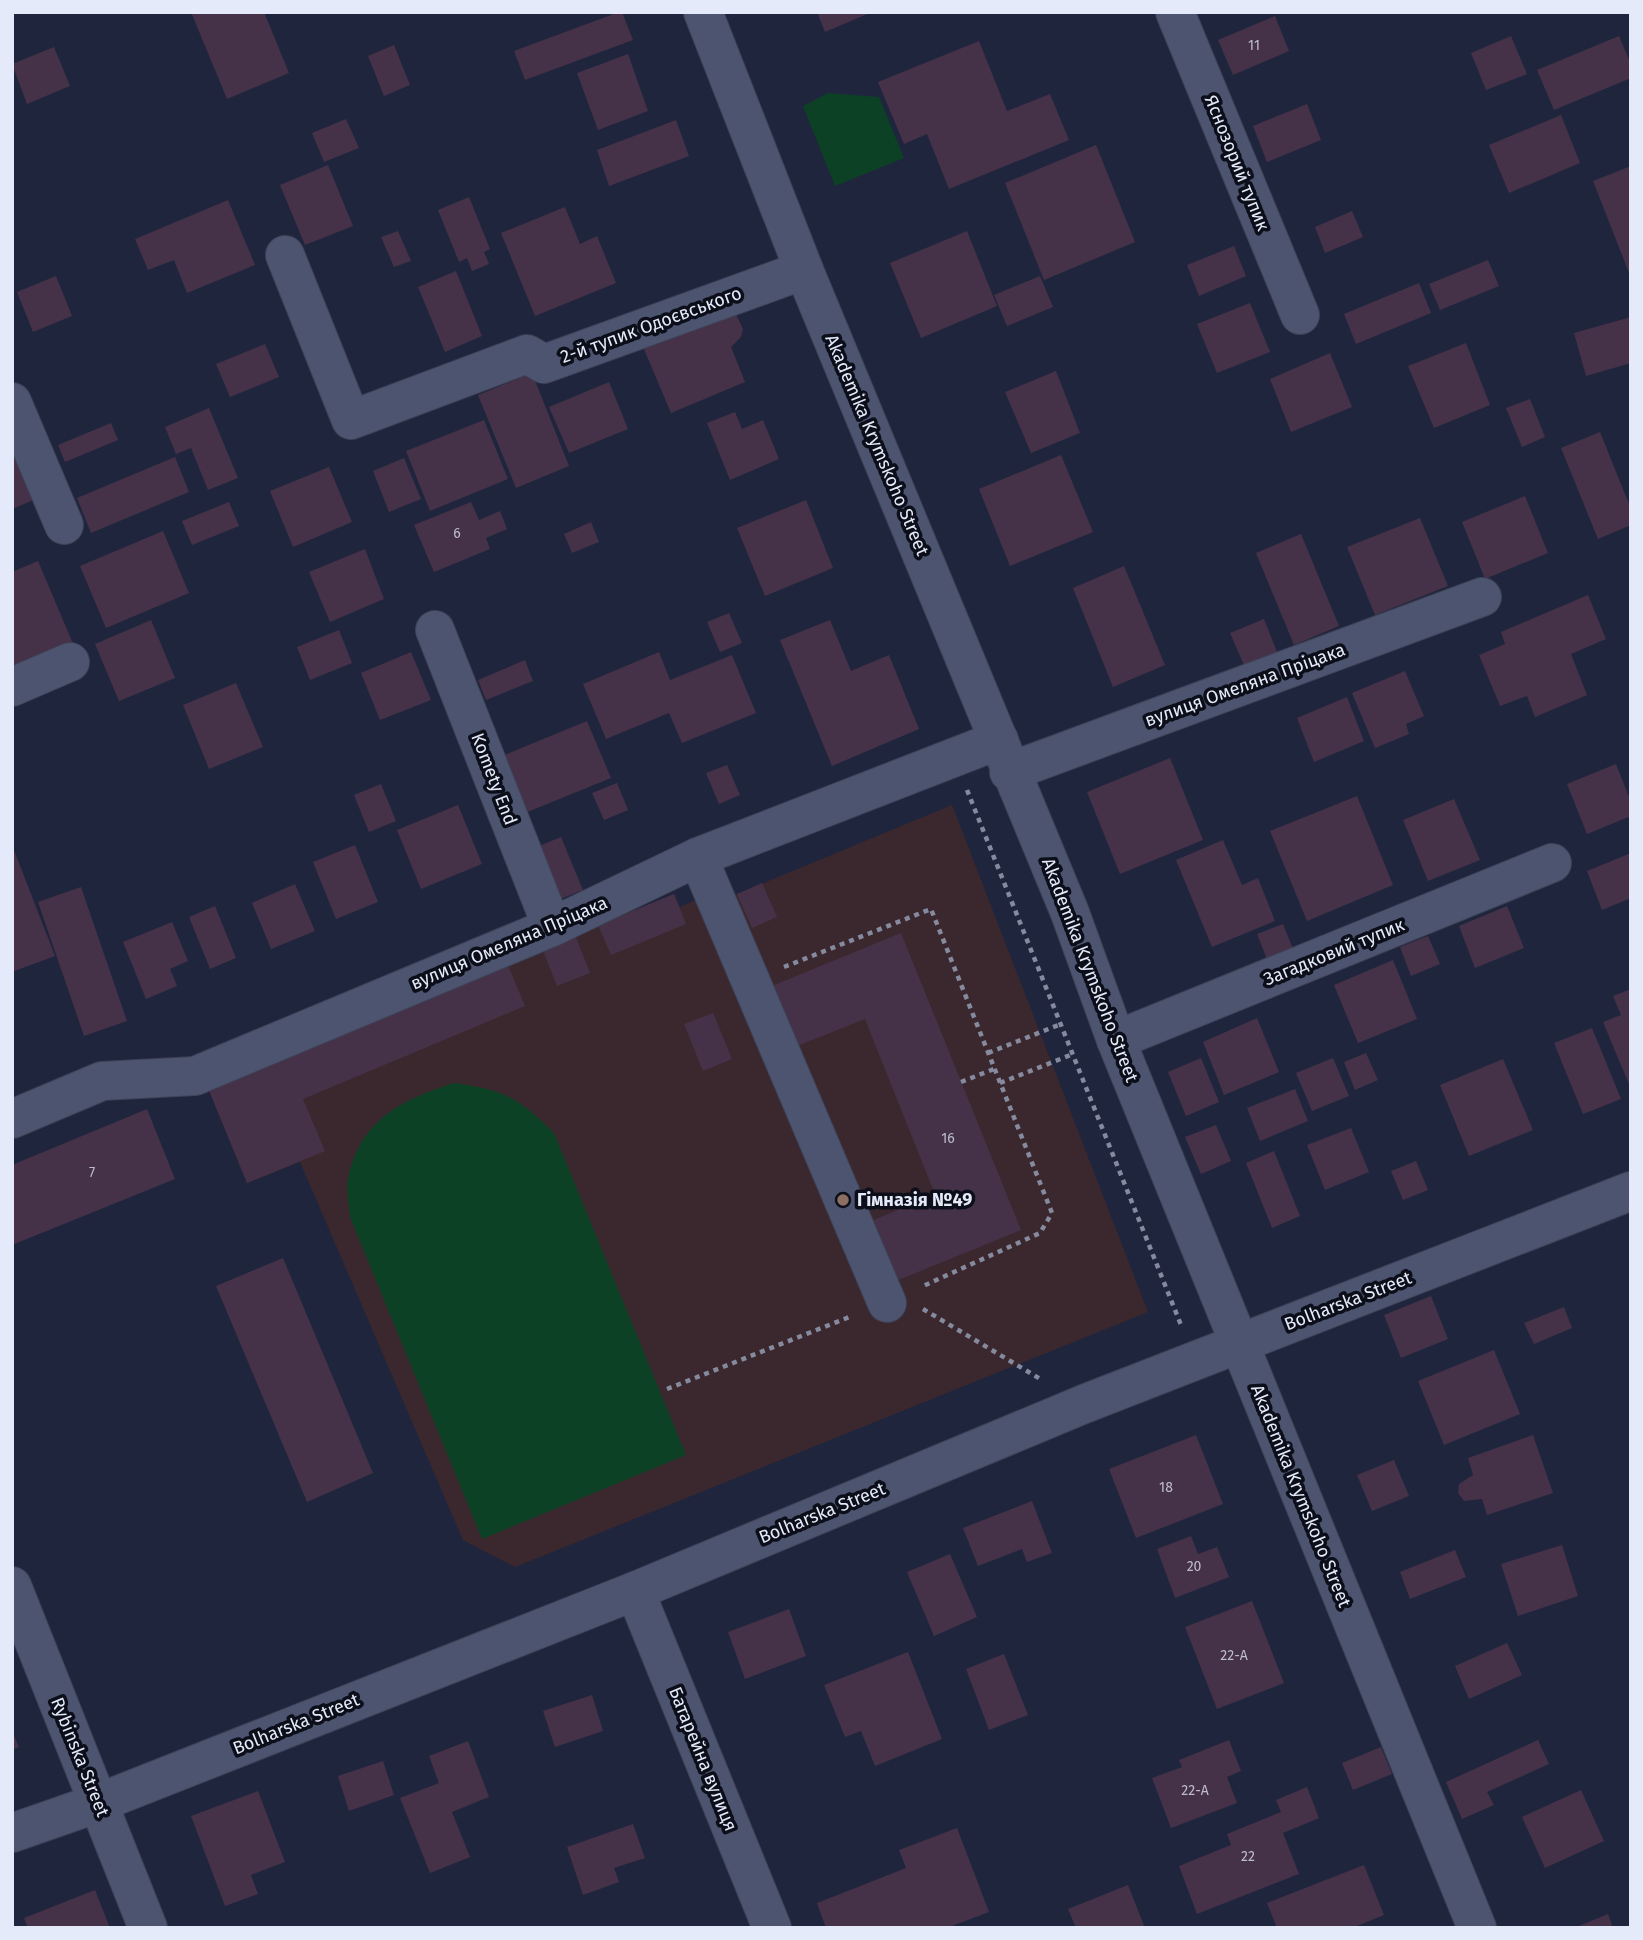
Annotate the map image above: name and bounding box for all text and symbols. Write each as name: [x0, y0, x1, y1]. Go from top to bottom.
house number: 11: [1248, 37, 1260, 54]
street label: Яснозорий тупик: [1200, 92, 1275, 235]
street label: 2-й тупик Одоєвського: [557, 282, 745, 368]
street label: Akademika Krymskoho Street: [820, 331, 934, 559]
house number: 6: [453, 525, 461, 542]
street label: вулиця Омеляна Пріцака: [1142, 638, 1348, 732]
street label: Komety End: [466, 730, 522, 828]
street label: Akademika Krymskoho Street: [1037, 855, 1143, 1086]
street label: вулиця Омеляна Пріцака: [407, 892, 611, 994]
street label: Загадковий тупик: [1260, 913, 1408, 990]
house number: 16: [941, 1130, 955, 1147]
house number: 7: [89, 1164, 95, 1181]
place label: Гімназія №49: [857, 1189, 972, 1211]
marker: Гімназія №49: [835, 1192, 851, 1208]
street label: Bolharska Street: [1281, 1266, 1415, 1335]
street label: Akademika Krymskoho Street: [1246, 1381, 1356, 1611]
street label: Bolharska Street: [756, 1477, 889, 1548]
house number: 18: [1159, 1479, 1173, 1496]
house number: 20: [1187, 1558, 1202, 1575]
house number: 22-А: [1220, 1647, 1248, 1664]
street label: Батарейна вулиця: [664, 1684, 742, 1834]
street label: Bolharska Street: [230, 1688, 363, 1759]
street label: Rybinska Street: [46, 1694, 114, 1820]
house number: 22-А: [1181, 1782, 1209, 1799]
house number: 22: [1241, 1848, 1255, 1865]

